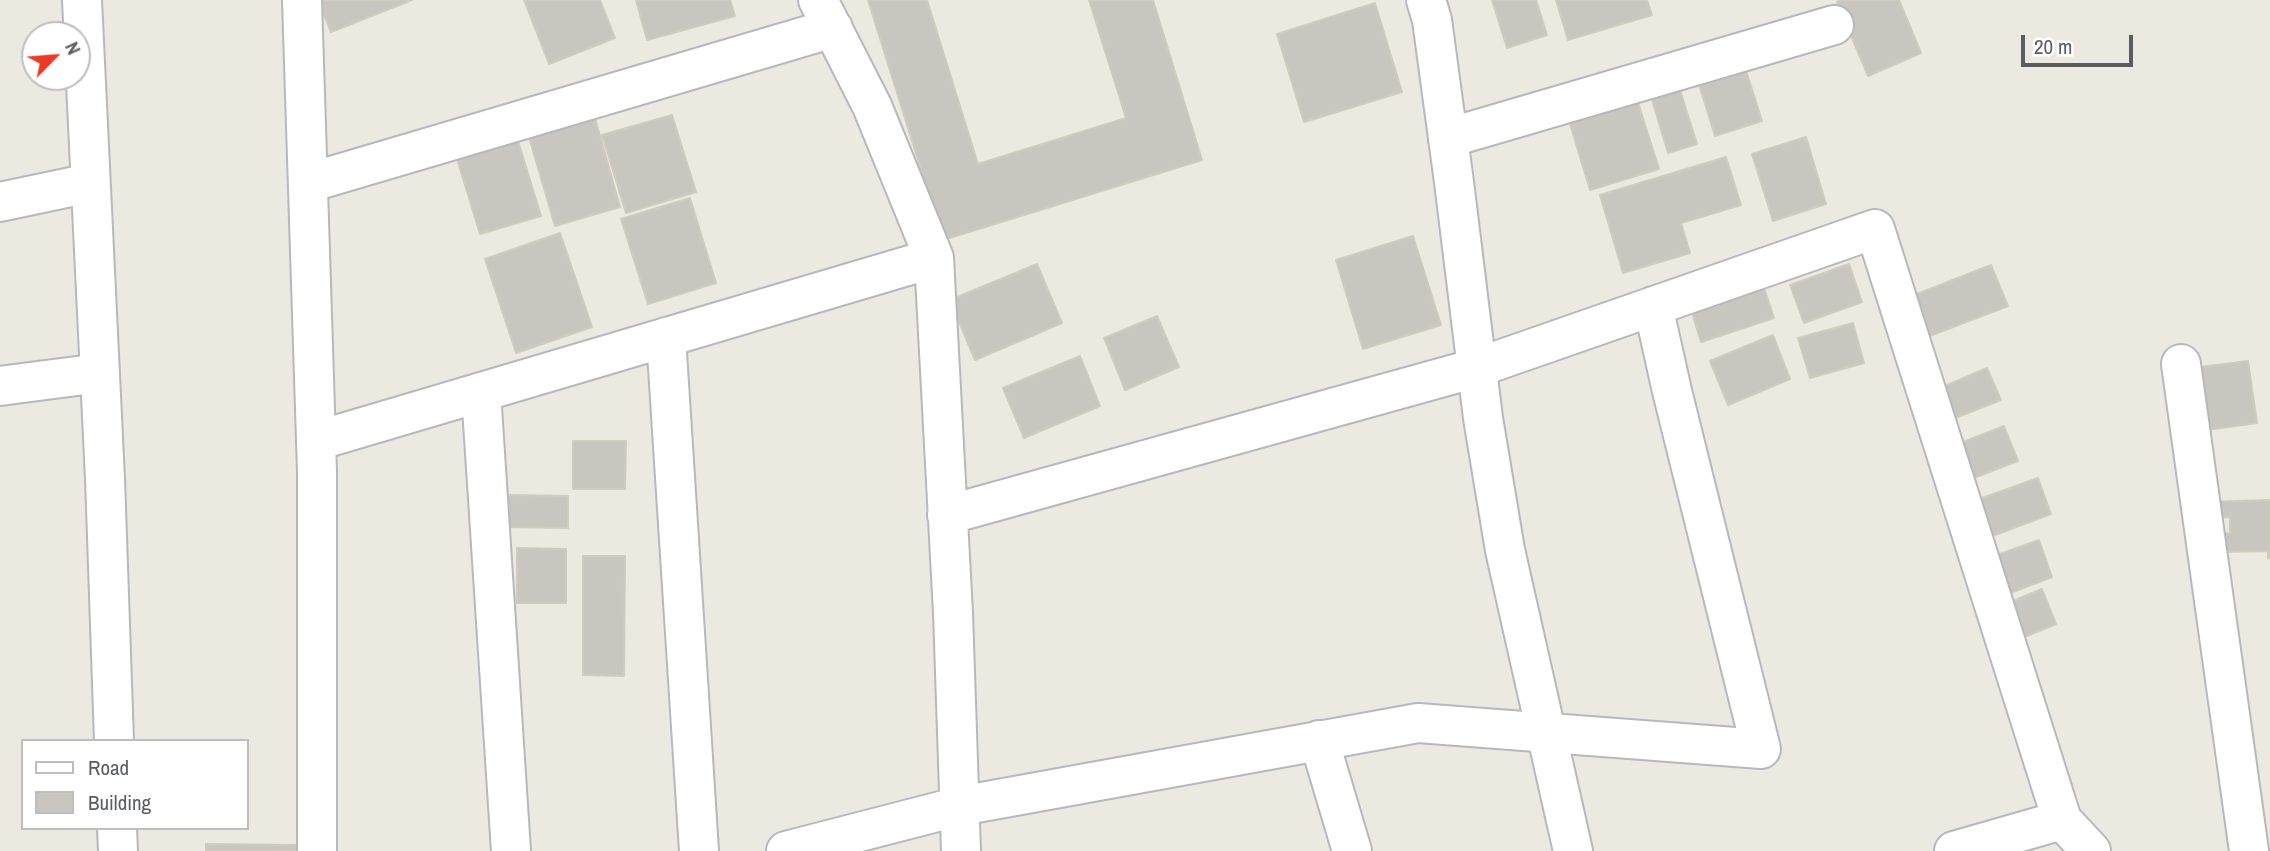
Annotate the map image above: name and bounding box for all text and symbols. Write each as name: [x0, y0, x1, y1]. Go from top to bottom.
north arrow: [21, 21, 91, 91]
scale bar: [2025, 21, 2137, 65]
text: 20 m: [2034, 32, 2072, 61]
text: N: [59, 37, 87, 59]
legend: [21, 739, 248, 830]
text: Road: [88, 753, 129, 782]
text: Building: [88, 788, 151, 817]

